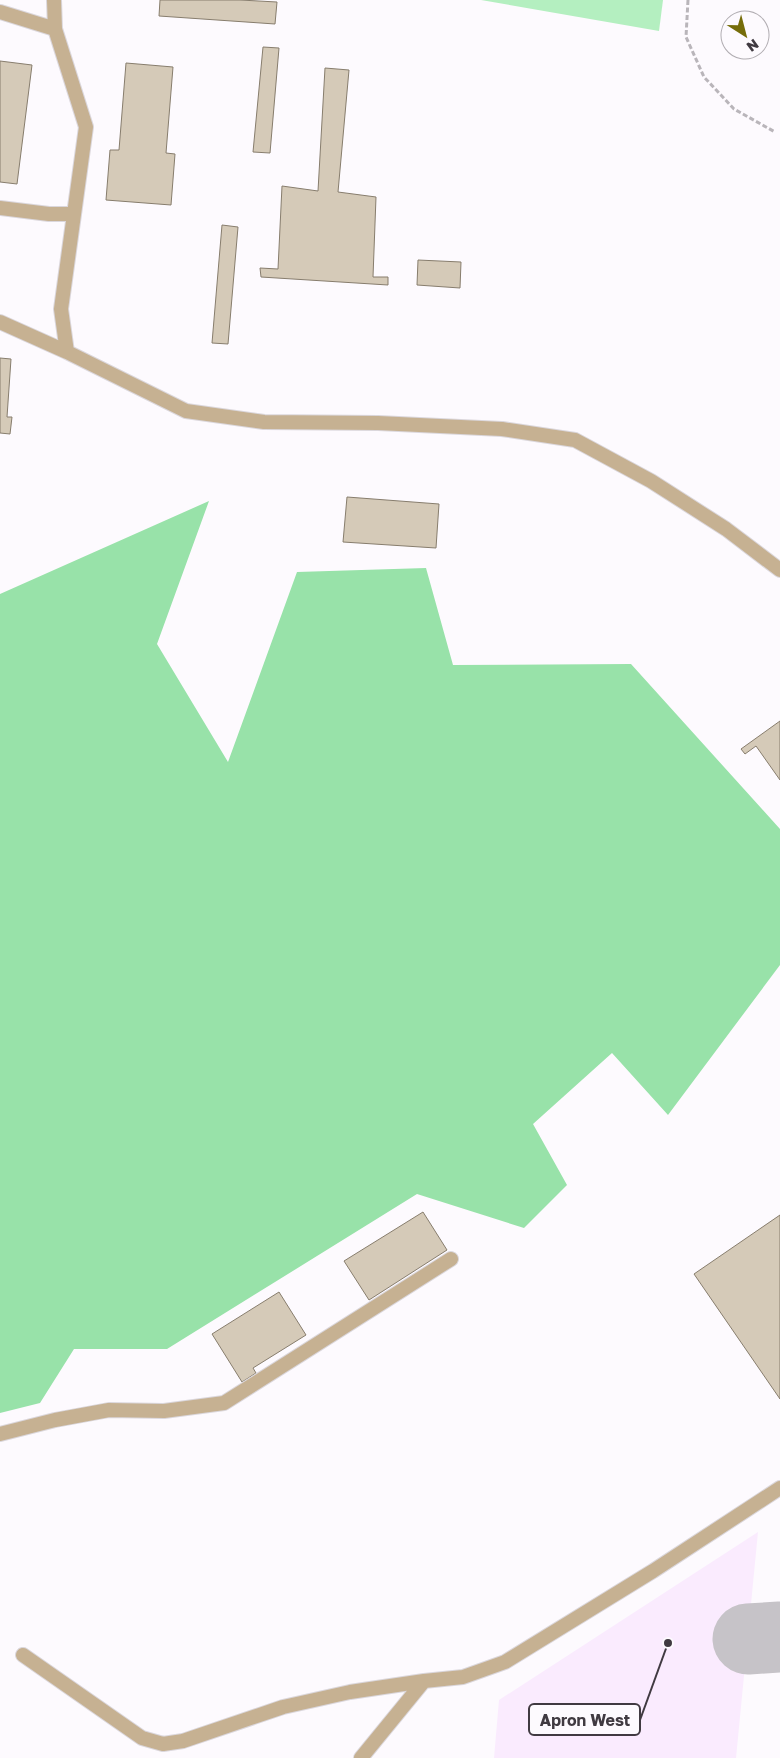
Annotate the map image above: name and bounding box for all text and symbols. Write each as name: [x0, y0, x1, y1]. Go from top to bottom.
north arrow: [720, 10, 770, 60]
text: N: [744, 36, 762, 56]
callout: Apron West: [529, 1704, 640, 1735]
text: Apron West: [540, 1710, 630, 1730]

